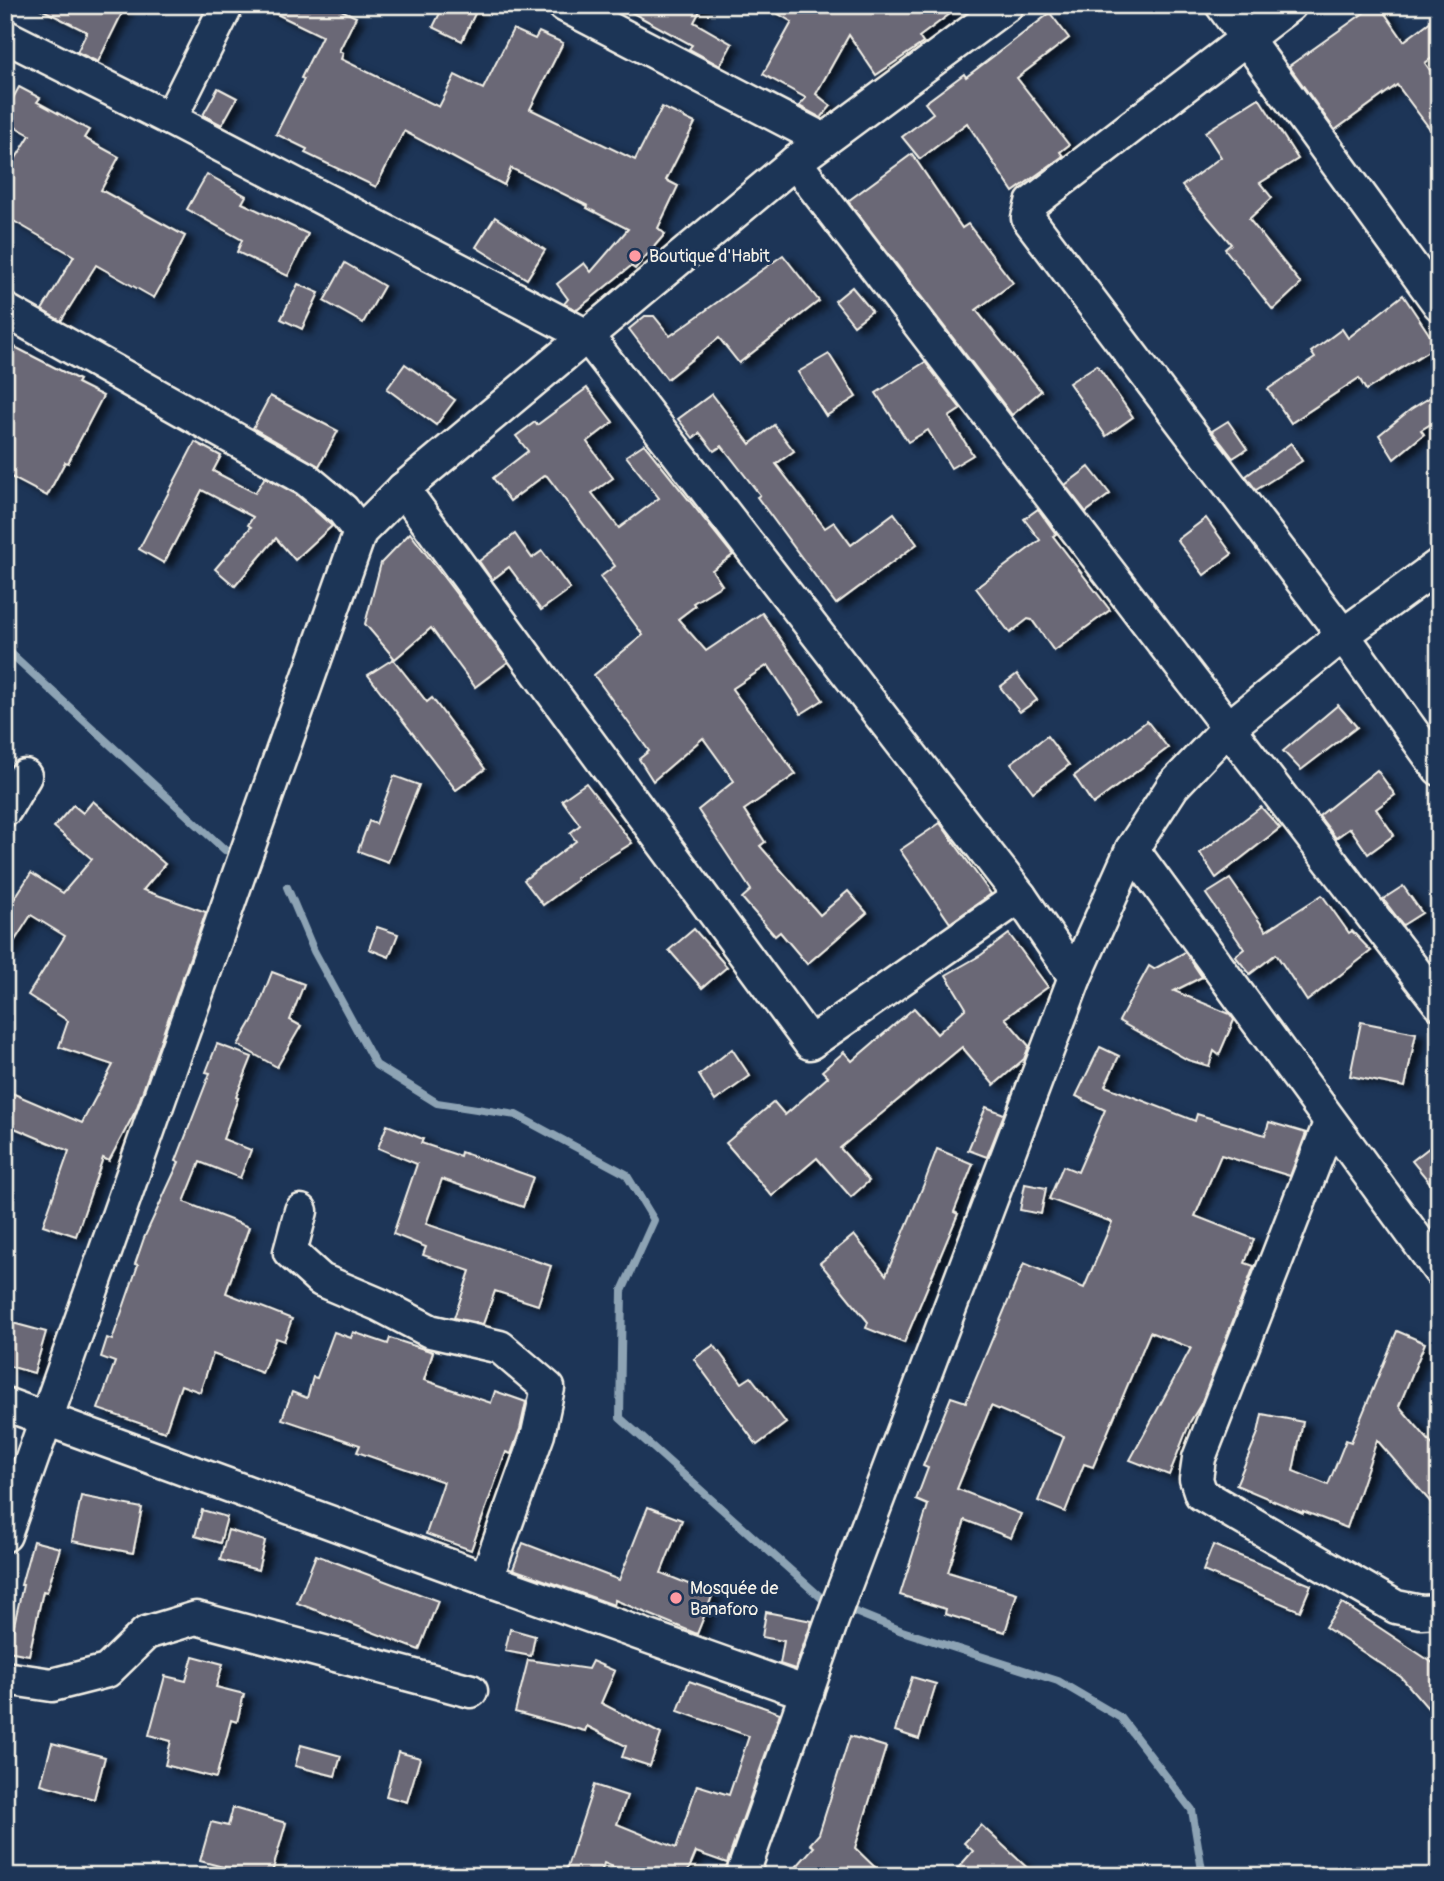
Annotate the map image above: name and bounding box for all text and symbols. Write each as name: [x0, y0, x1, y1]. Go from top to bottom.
place label: Boutique d'Habit: [649, 245, 771, 268]
marker: Boutique d'Habit: [627, 248, 643, 264]
place label: Mosquée de Banaforo: [690, 1577, 779, 1621]
marker: Mosquée de Banaforo: [668, 1590, 684, 1606]

